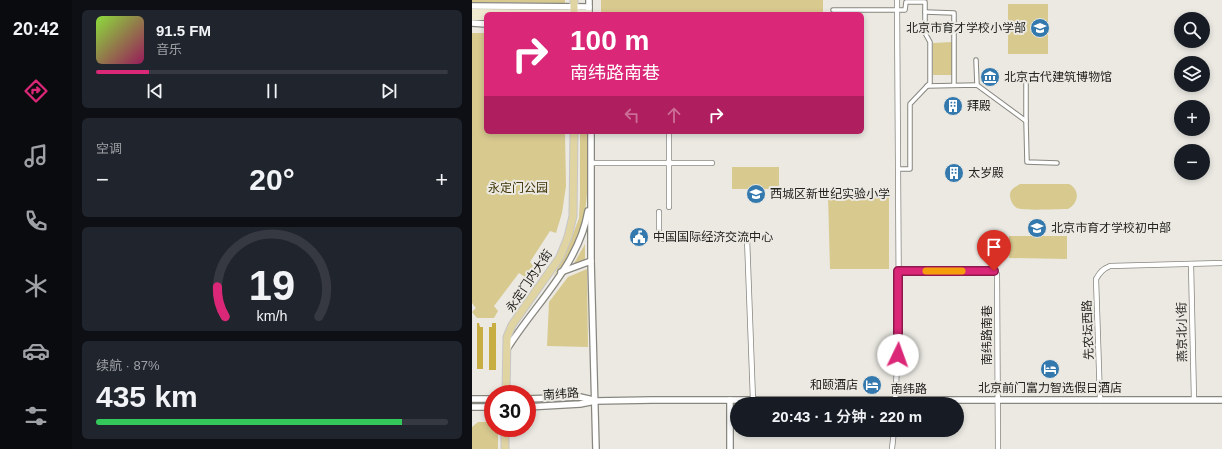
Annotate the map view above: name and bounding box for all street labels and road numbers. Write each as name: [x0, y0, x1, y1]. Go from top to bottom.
street label: 永定门内大街: [503, 247, 555, 315]
street label: 先农坛西路: [1080, 300, 1096, 360]
street label: 燕京北小街: [1174, 302, 1190, 362]
street label: 南纬路南巷: [980, 305, 994, 365]
street label: 南纬路: [891, 382, 927, 396]
street label: 南纬路: [543, 386, 579, 402]

